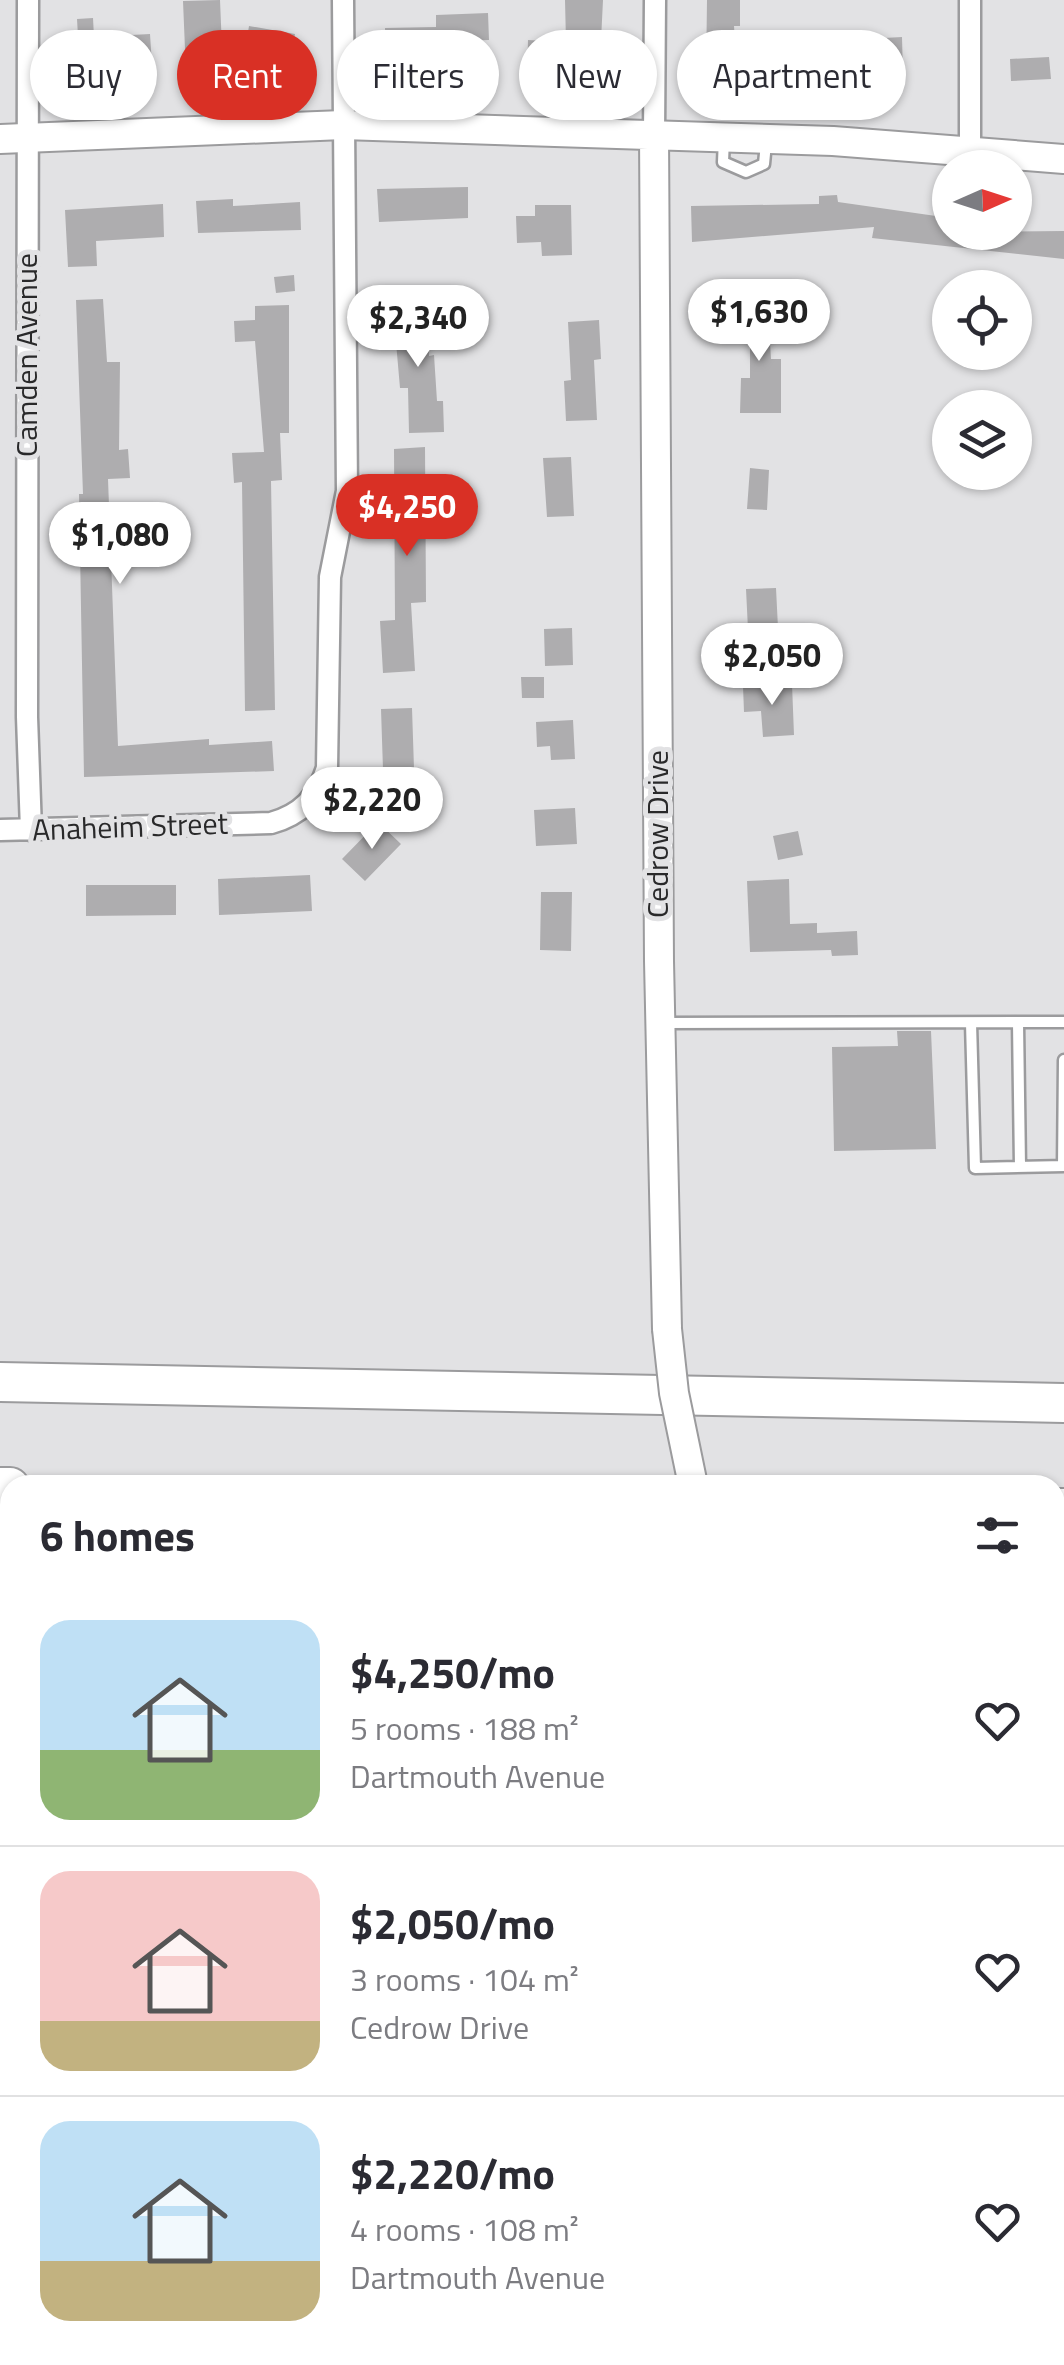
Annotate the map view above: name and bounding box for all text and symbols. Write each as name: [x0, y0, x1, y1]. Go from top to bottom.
chip: Buy: [30, 30, 157, 120]
chip: Rent: [177, 30, 317, 120]
chip: Filters: [337, 30, 499, 120]
chip: New: [519, 30, 657, 120]
chip: Apartment: [677, 30, 906, 120]
north arrow: [932, 150, 1032, 250]
map controls: [932, 150, 1032, 490]
street label: Camden Avenue: [3, 253, 49, 457]
button: locate: [932, 270, 1032, 370]
pin: $1,630: [678, 279, 840, 364]
pin: $2,340: [337, 285, 499, 370]
text: $1,630: [710, 287, 808, 335]
text: $2,340: [369, 293, 467, 341]
button: layers: [932, 390, 1032, 490]
pin: $4,250: [326, 474, 488, 559]
text: $4,250: [358, 482, 456, 530]
pin: $1,080: [39, 502, 201, 587]
text: $1,080: [71, 510, 169, 558]
pin: $2,050: [691, 623, 853, 708]
text: $2,050: [723, 631, 821, 679]
street label: Cedrow Drive: [634, 750, 680, 918]
pin: $2,220: [291, 767, 453, 852]
text: $2,220: [323, 775, 421, 823]
street label: Anaheim Street: [31, 800, 229, 852]
text: 6 homes: [40, 1503, 195, 1567]
icon: filters: [970, 1508, 1025, 1563]
text: $4,250/mo: [350, 1640, 555, 1704]
icon: home: [120, 1660, 240, 1780]
icon: heart: [970, 1693, 1025, 1748]
text: 5 rooms · 188 m²: [350, 1704, 579, 1752]
text: Dartmouth Avenue: [350, 1752, 605, 1800]
text: $2,050/mo: [350, 1891, 555, 1955]
icon: home: [120, 1911, 240, 2031]
icon: heart: [970, 1944, 1025, 1999]
text: 3 rooms · 104 m²: [350, 1955, 579, 2003]
text: Cedrow Drive: [350, 2003, 529, 2051]
text: $2,220/mo: [350, 2141, 555, 2205]
icon: home: [120, 2161, 240, 2281]
icon: heart: [970, 2194, 1025, 2249]
text: 4 rooms · 108 m²: [350, 2205, 579, 2253]
text: Dartmouth Avenue: [350, 2253, 605, 2301]

